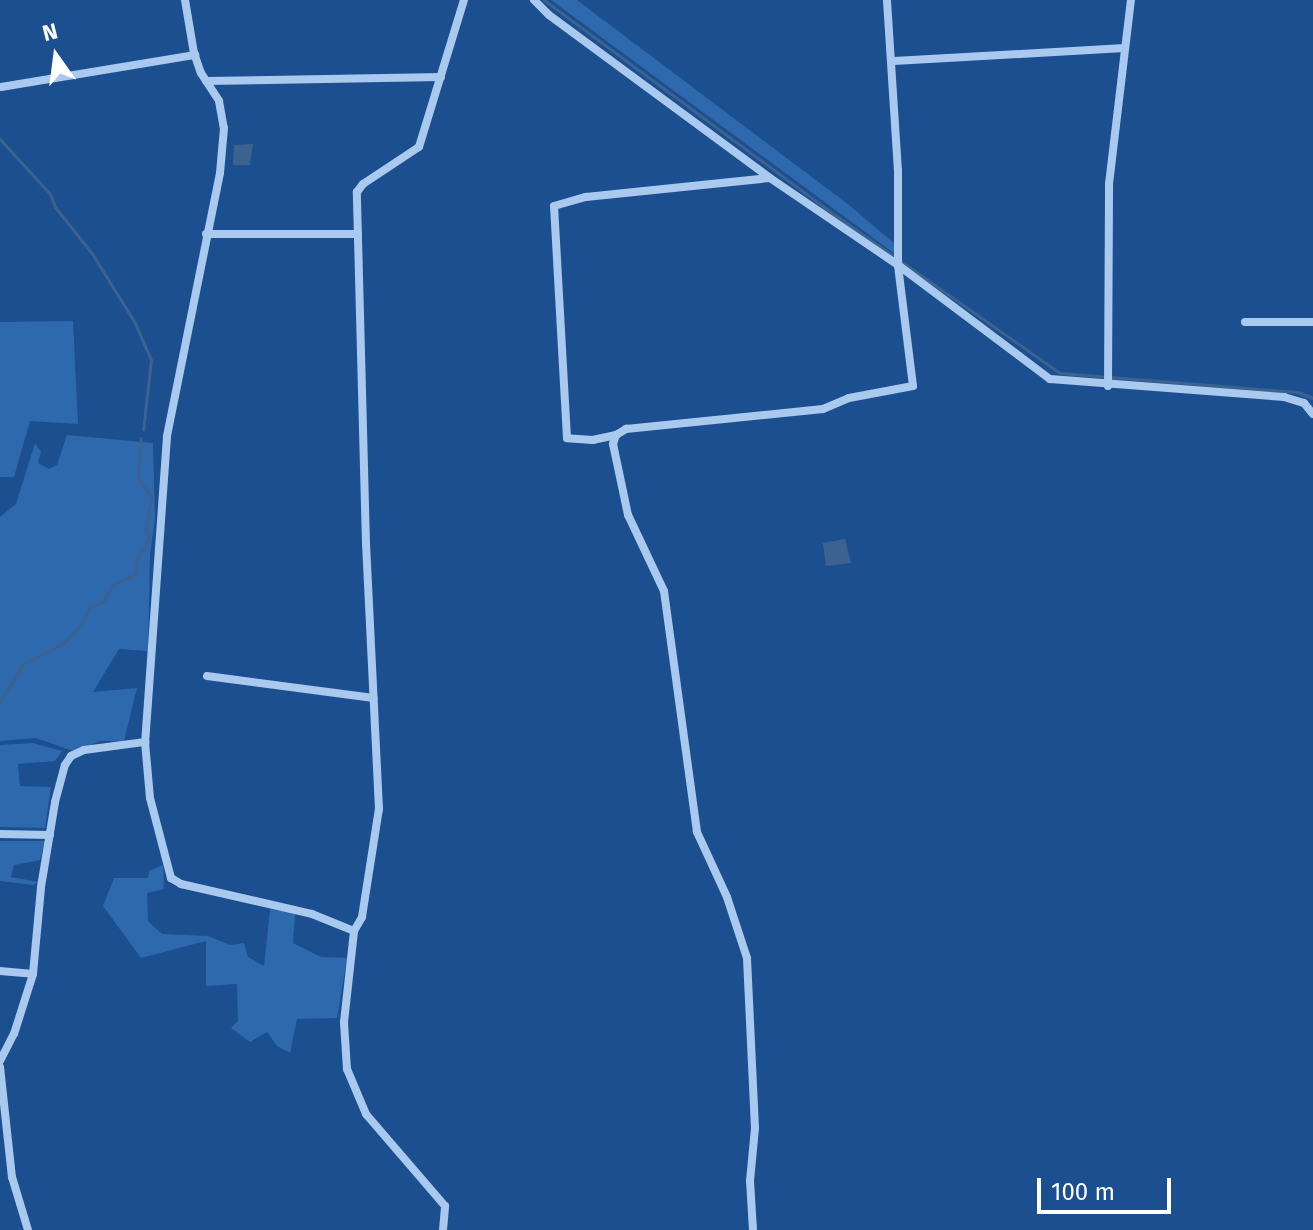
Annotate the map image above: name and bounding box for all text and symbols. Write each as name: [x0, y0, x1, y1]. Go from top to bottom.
north arrow: [16, 16, 96, 96]
text: N: [40, 17, 60, 47]
scale bar: [1041, 1162, 1175, 1212]
text: 100 m: [1051, 1178, 1115, 1206]

